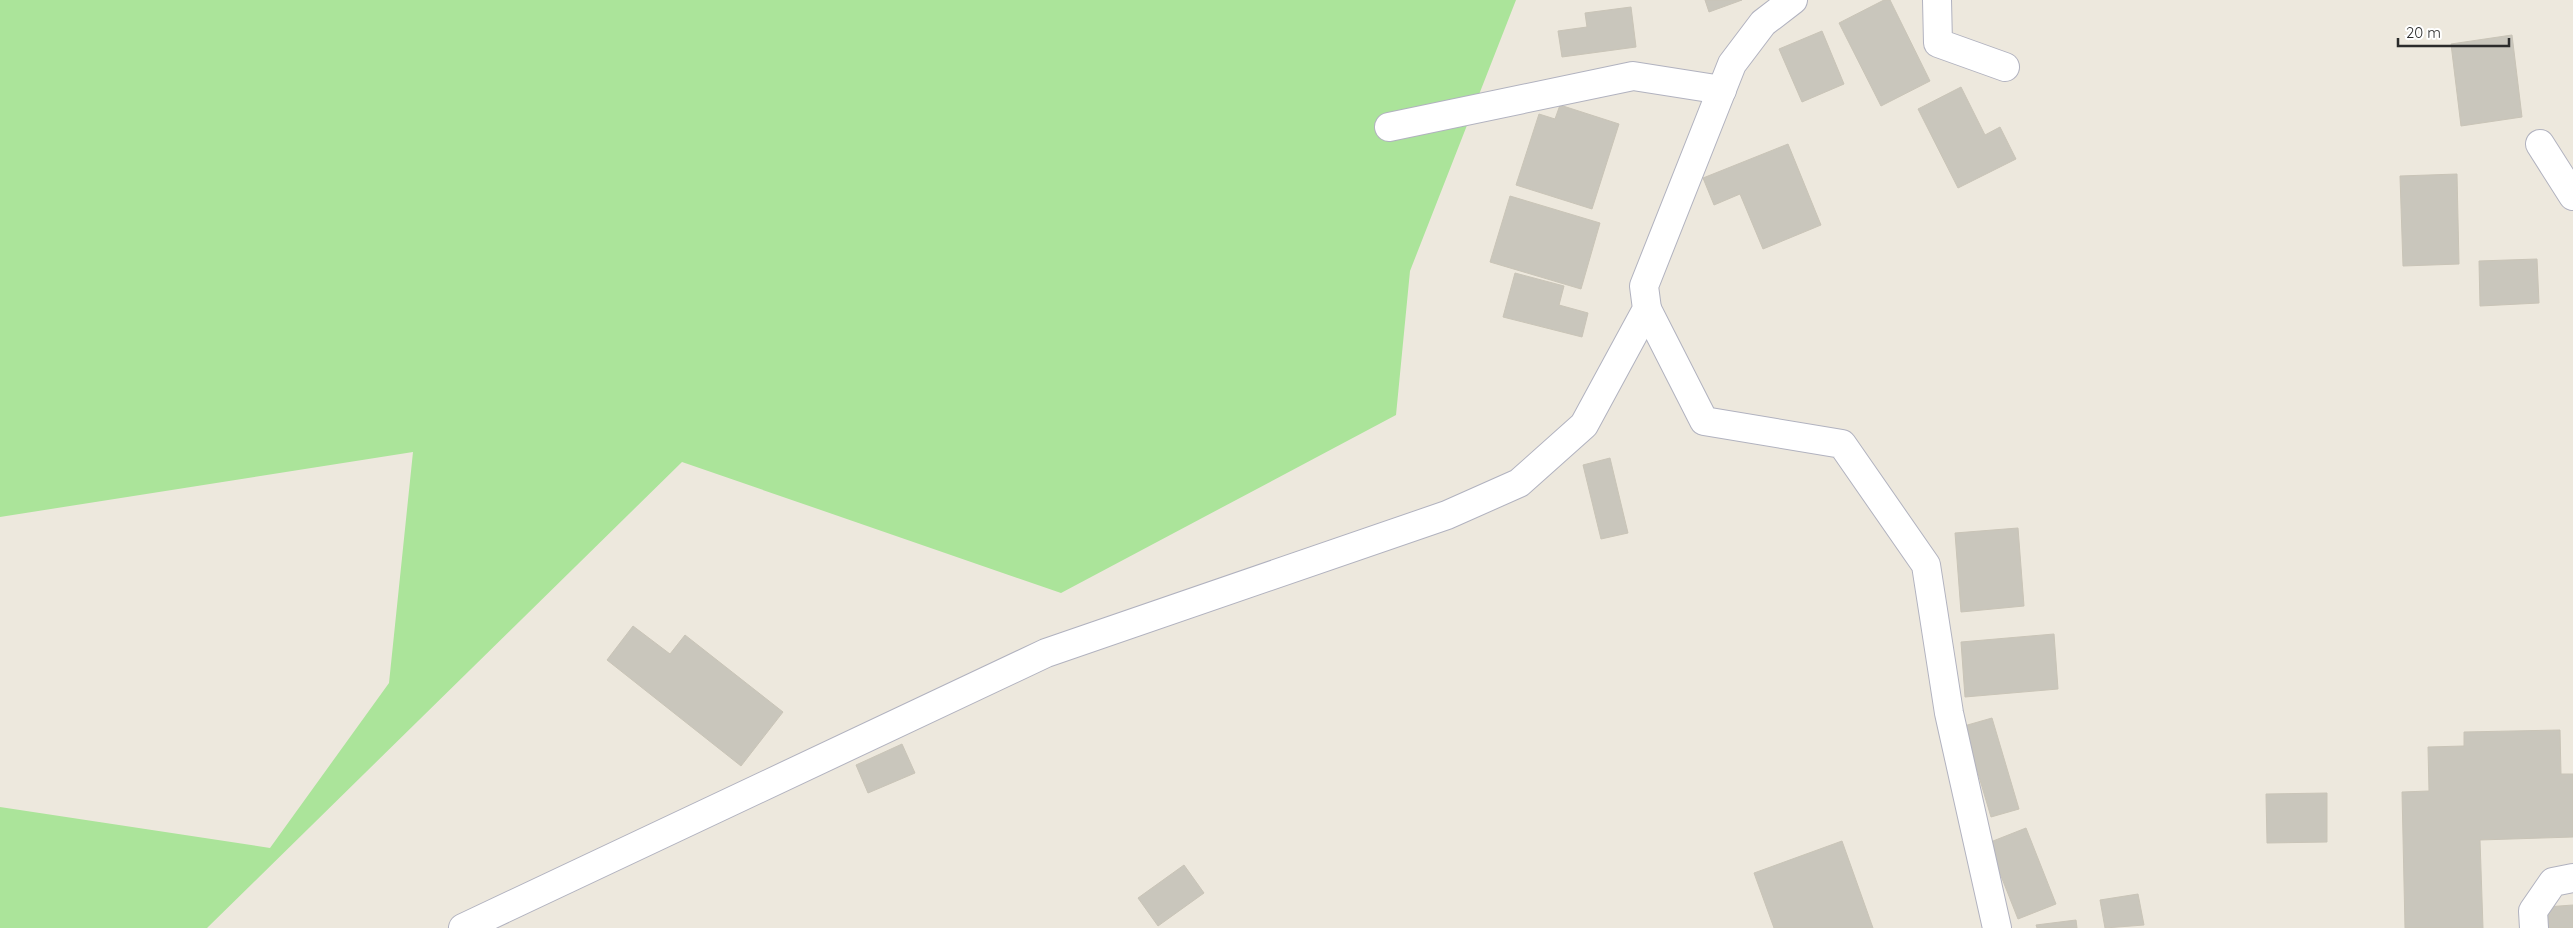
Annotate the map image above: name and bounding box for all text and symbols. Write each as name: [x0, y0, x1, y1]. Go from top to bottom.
scale bar: [2398, 15, 2509, 47]
text: 20 m: [2406, 23, 2441, 42]

